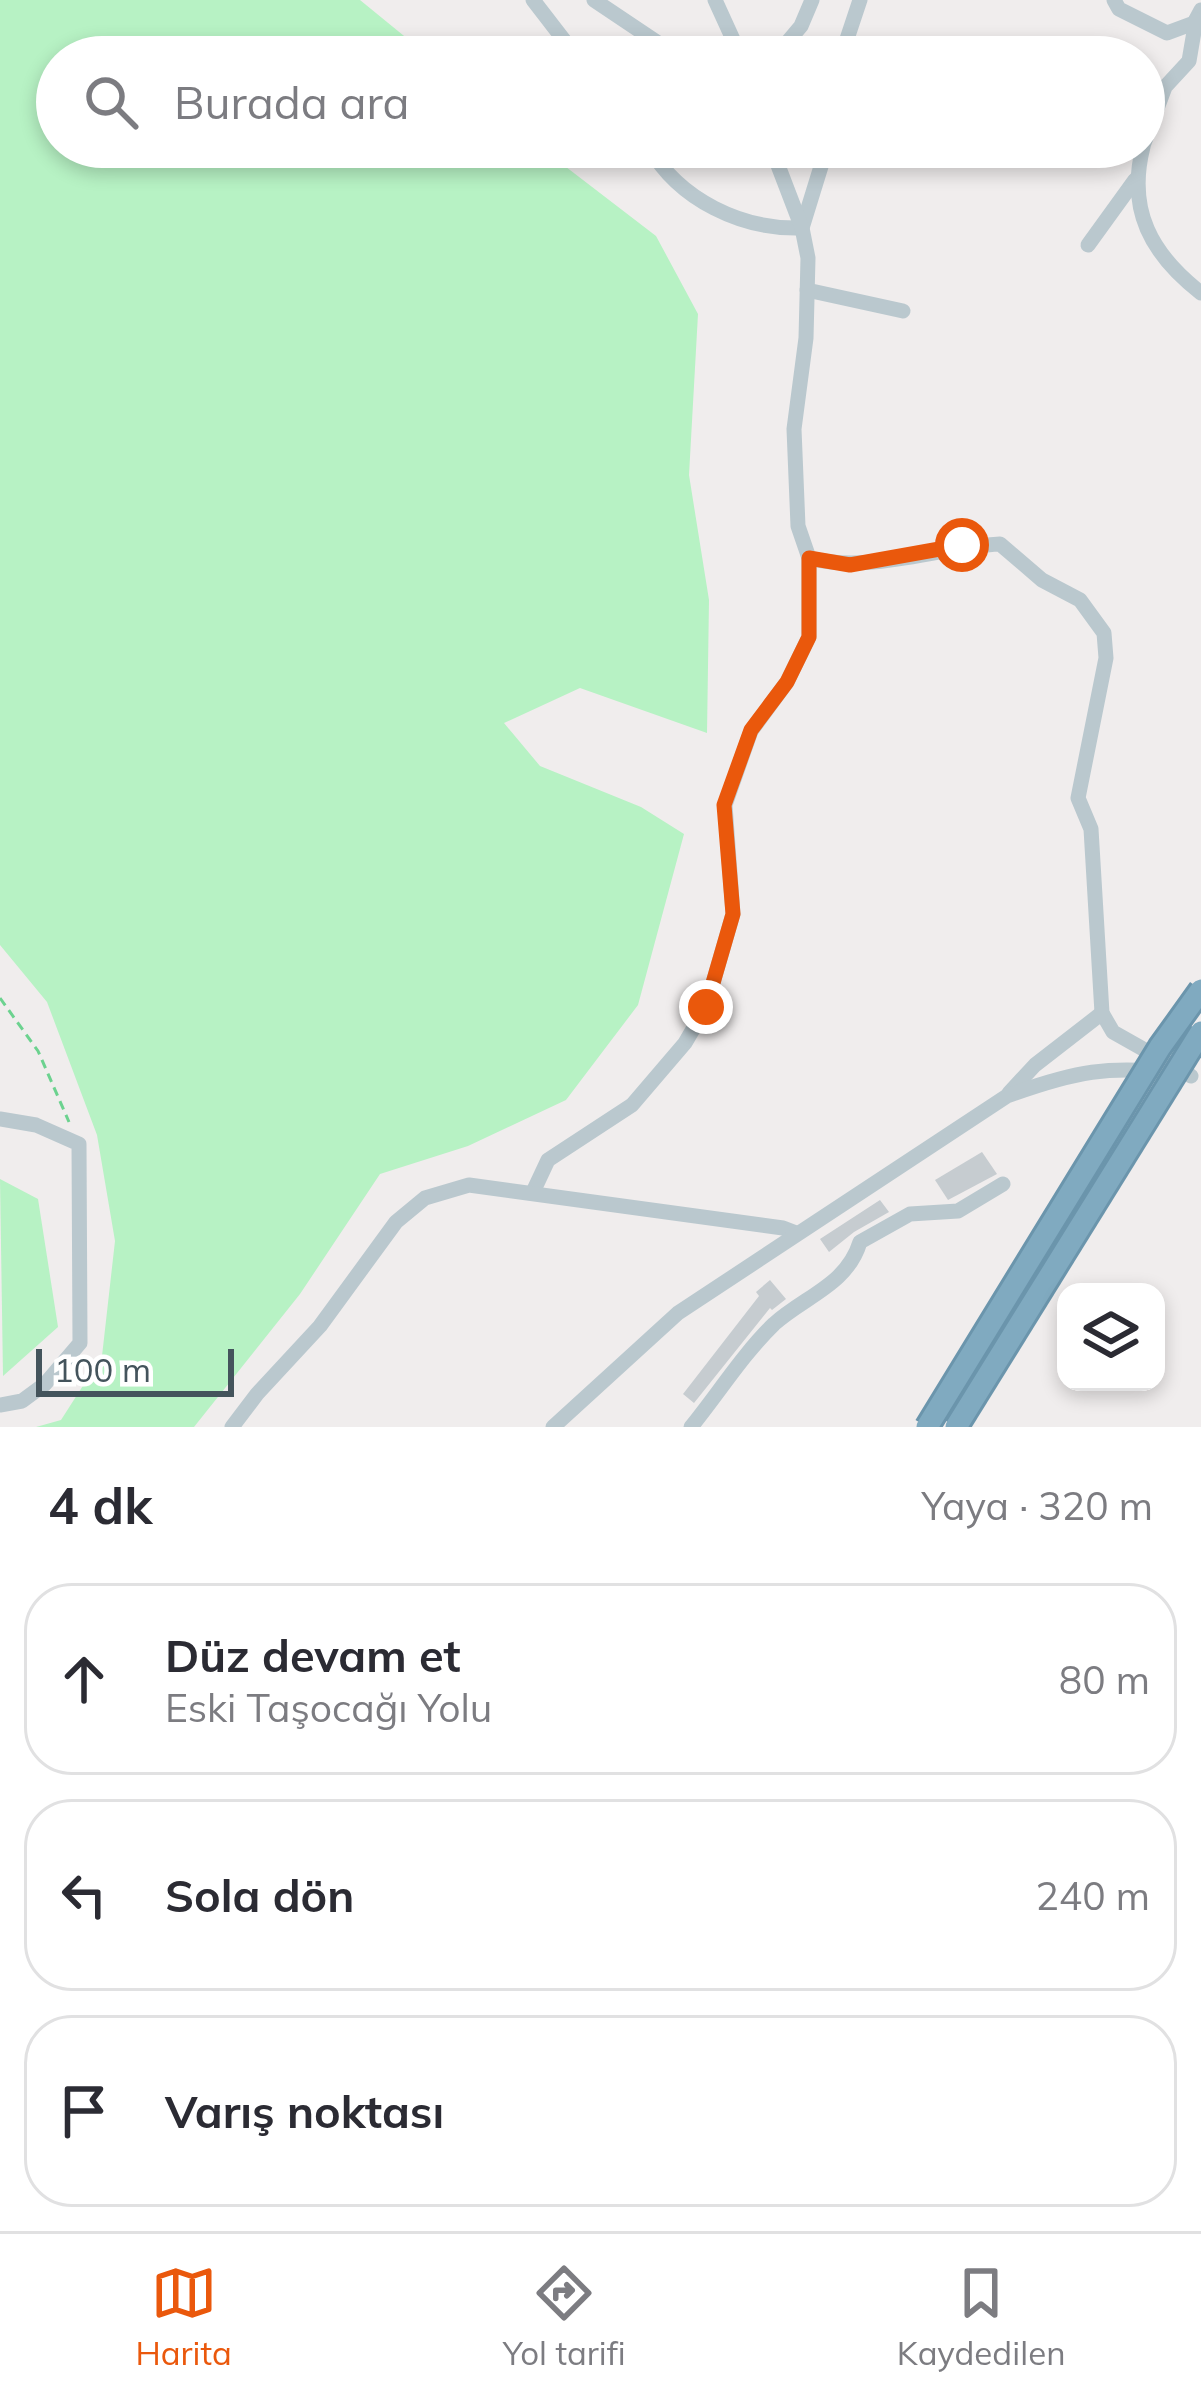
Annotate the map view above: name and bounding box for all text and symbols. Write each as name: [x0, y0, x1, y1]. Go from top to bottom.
search box: [36, 36, 1165, 168]
icon: search: [78, 69, 144, 135]
text: Burada ara: [174, 74, 410, 130]
route start: [935, 518, 989, 572]
route end: [679, 980, 733, 1034]
map controls: [1057, 1283, 1165, 1391]
button: layers: [1057, 1283, 1165, 1391]
scale bar: [36, 1343, 234, 1396]
text: 100 m: [54, 1349, 151, 1390]
text: 4 dk: [48, 1473, 152, 1537]
text: Yaya · 320 m: [921, 1481, 1153, 1530]
text: Düz devam et: [165, 1627, 461, 1683]
icon: ahead: [51, 1646, 117, 1712]
text: 80 m: [1059, 1655, 1150, 1704]
text: Eski Taşocağı Yolu: [165, 1683, 492, 1732]
icon: left: [51, 1862, 117, 1928]
text: Sola dön: [165, 1867, 354, 1923]
text: 240 m: [1035, 1871, 1150, 1920]
icon: arrive: [51, 2078, 117, 2144]
text: Varış noktası: [165, 2083, 444, 2139]
tab: Harita: [136, 2260, 232, 2373]
tab: Yol tarifi: [503, 2260, 626, 2373]
tab: Kaydedilen: [897, 2260, 1065, 2373]

